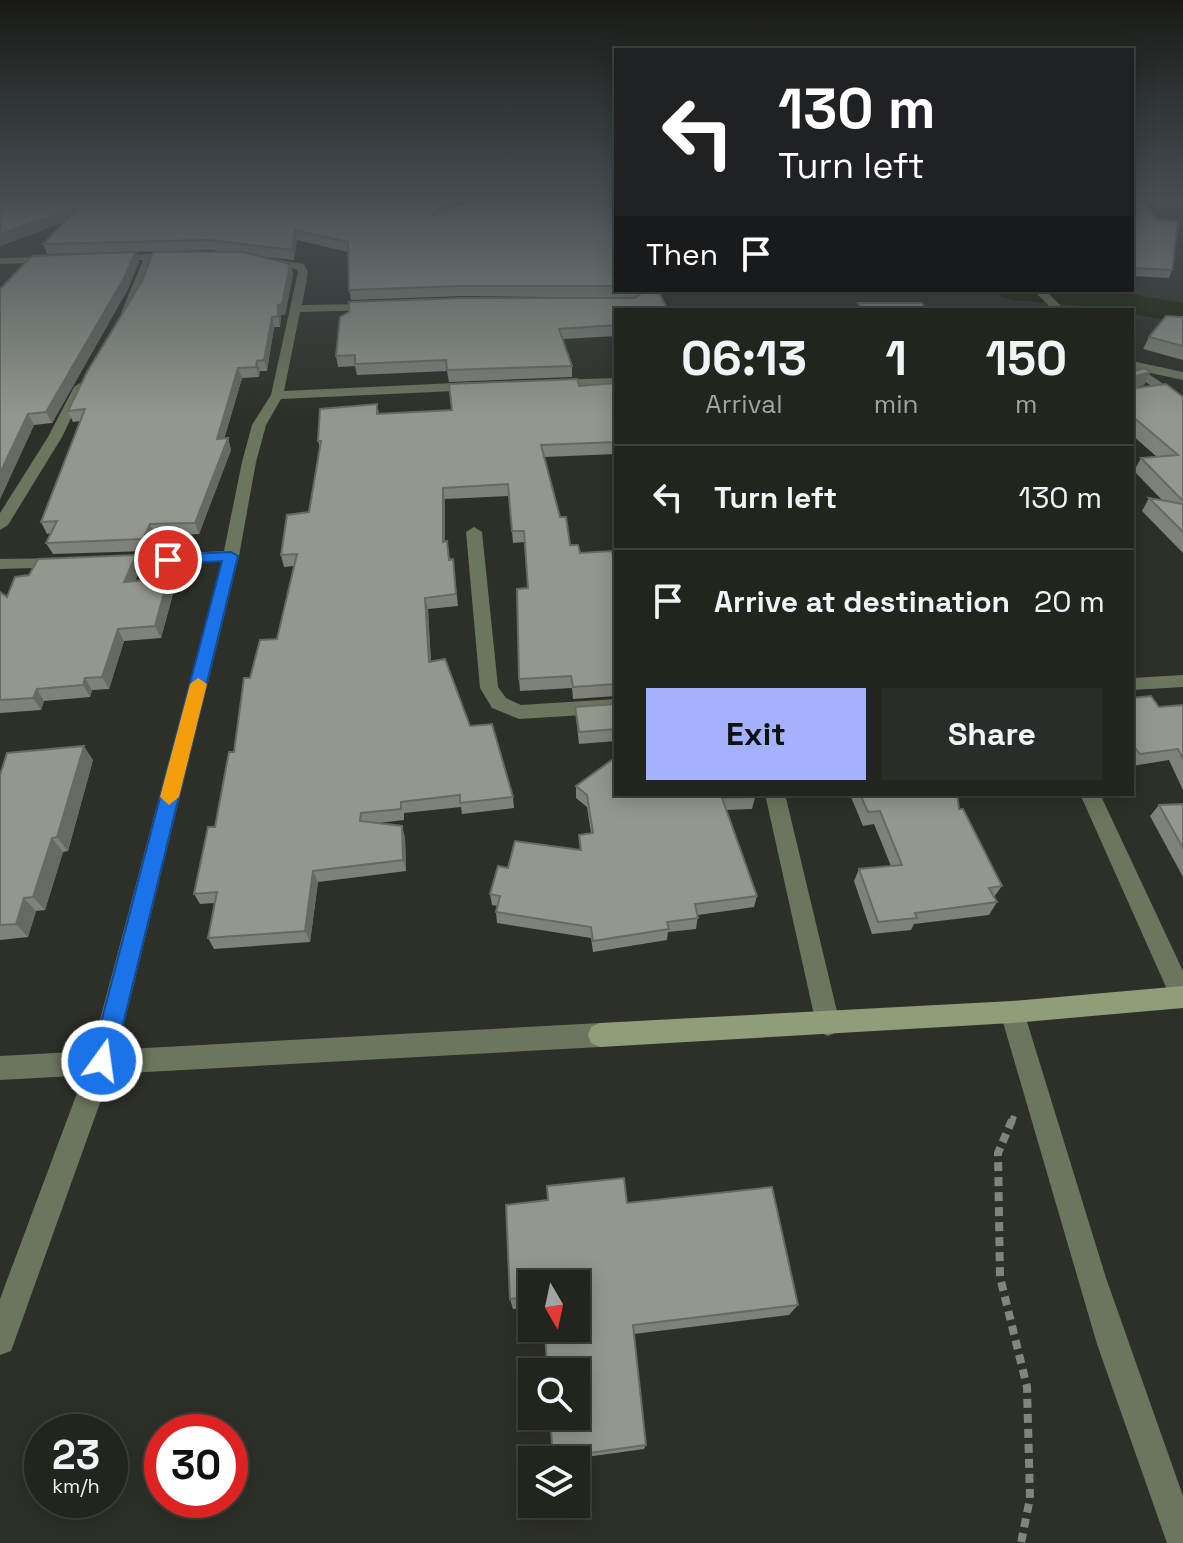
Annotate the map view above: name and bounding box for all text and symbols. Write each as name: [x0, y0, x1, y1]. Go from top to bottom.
text: 130 m: [778, 73, 936, 144]
icon: left: [646, 80, 750, 184]
text: Turn left: [778, 143, 925, 189]
icon: arrive: [734, 232, 778, 276]
text: Then: [646, 235, 718, 274]
text: 06:13: [681, 328, 807, 389]
text: 1: [885, 328, 907, 389]
text: 150: [985, 328, 1067, 389]
text: Arrival: [705, 387, 783, 421]
text: min: [874, 387, 919, 421]
text: m: [1015, 387, 1037, 421]
icon: left: [646, 475, 690, 519]
text: Turn left: [714, 478, 837, 517]
text: 130 m: [1019, 478, 1102, 517]
pin: [134, 526, 202, 594]
icon: arrive: [146, 538, 190, 582]
icon: arrive: [646, 579, 690, 623]
text: Arrive at destination: [714, 582, 1010, 621]
text: 20 m: [1034, 582, 1105, 621]
button: Exit: [646, 688, 866, 780]
button: Share: [882, 688, 1102, 780]
position arrow: [60, 1019, 144, 1103]
north arrow: [518, 1270, 590, 1342]
map controls: [518, 1270, 590, 1518]
button: search: [518, 1358, 590, 1430]
speed limit sign: 30: [144, 1414, 248, 1518]
text: 23: [52, 1430, 100, 1481]
button: layers: [518, 1446, 590, 1518]
text: km/h: [52, 1473, 100, 1499]

